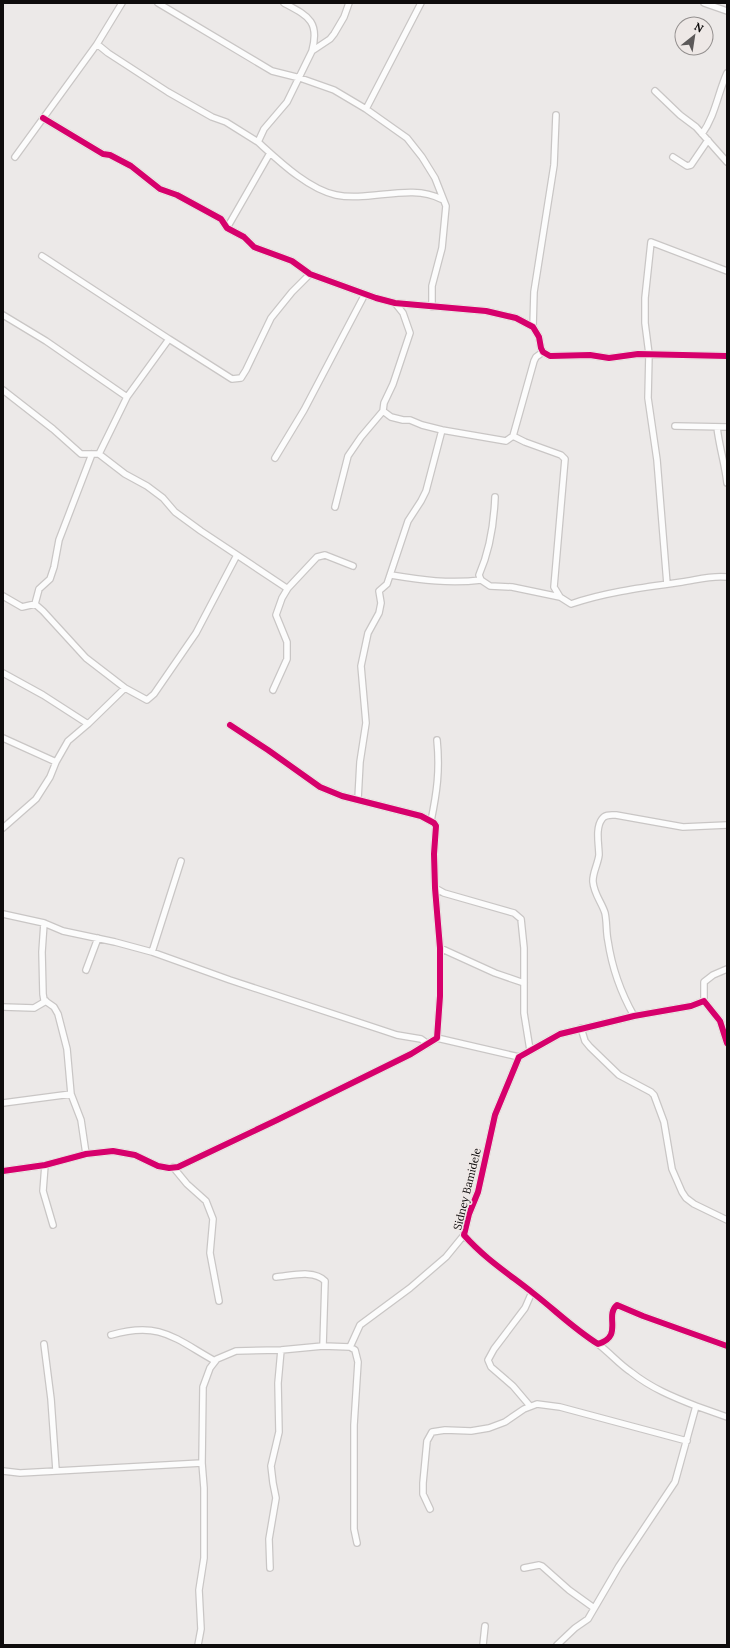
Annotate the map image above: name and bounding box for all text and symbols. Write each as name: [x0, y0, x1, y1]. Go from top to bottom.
north arrow: [674, 16, 714, 56]
text: N: [692, 19, 707, 36]
street label: Sidney Bamidele: [450, 1146, 484, 1231]

